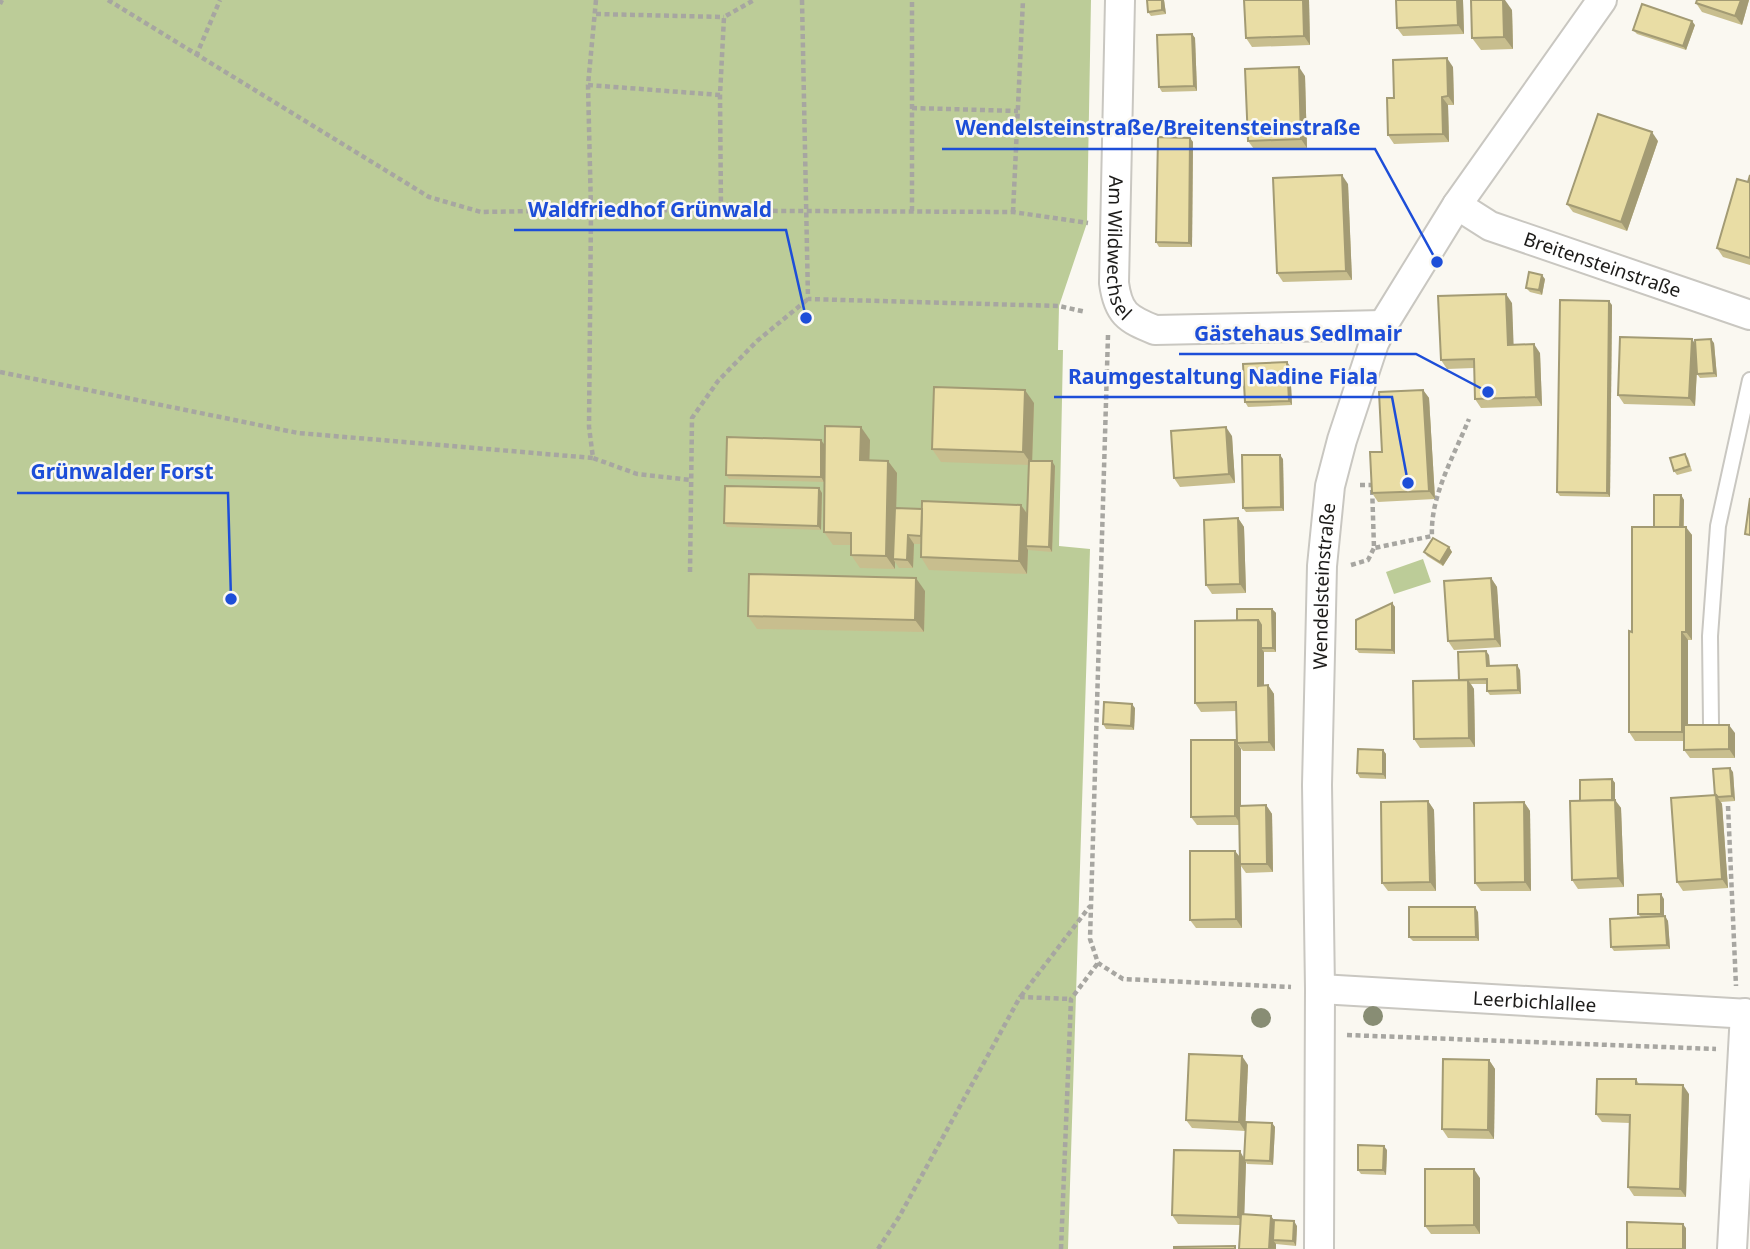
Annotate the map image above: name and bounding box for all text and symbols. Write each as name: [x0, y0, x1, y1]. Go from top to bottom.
callout: Wendelsteinstraße/Breitensteinstraße: [942, 107, 1375, 149]
text: Wendelsteinstraße/Breitensteinstraße: [955, 113, 1361, 141]
street label: Am Wildwechsel: [1101, 175, 1138, 326]
callout: Waldfriedhof Grünwald: [514, 188, 786, 230]
text: Waldfriedhof Grünwald: [528, 195, 772, 223]
street label: Breitensteinstraße: [1520, 225, 1685, 304]
callout: Gästehaus Sedlmair: [1179, 312, 1416, 354]
text: Gästehaus Sedlmair: [1194, 319, 1403, 347]
callout: Raumgestaltung Nadine Fiala: [1054, 355, 1392, 397]
text: Raumgestaltung Nadine Fiala: [1068, 362, 1378, 390]
callout: Grünwalder Forst: [17, 451, 228, 493]
text: Grünwalder Forst: [30, 457, 214, 485]
street label: Wendelsteinstraße: [1307, 501, 1341, 670]
street label: Leerbichlallee: [1472, 985, 1597, 1018]

